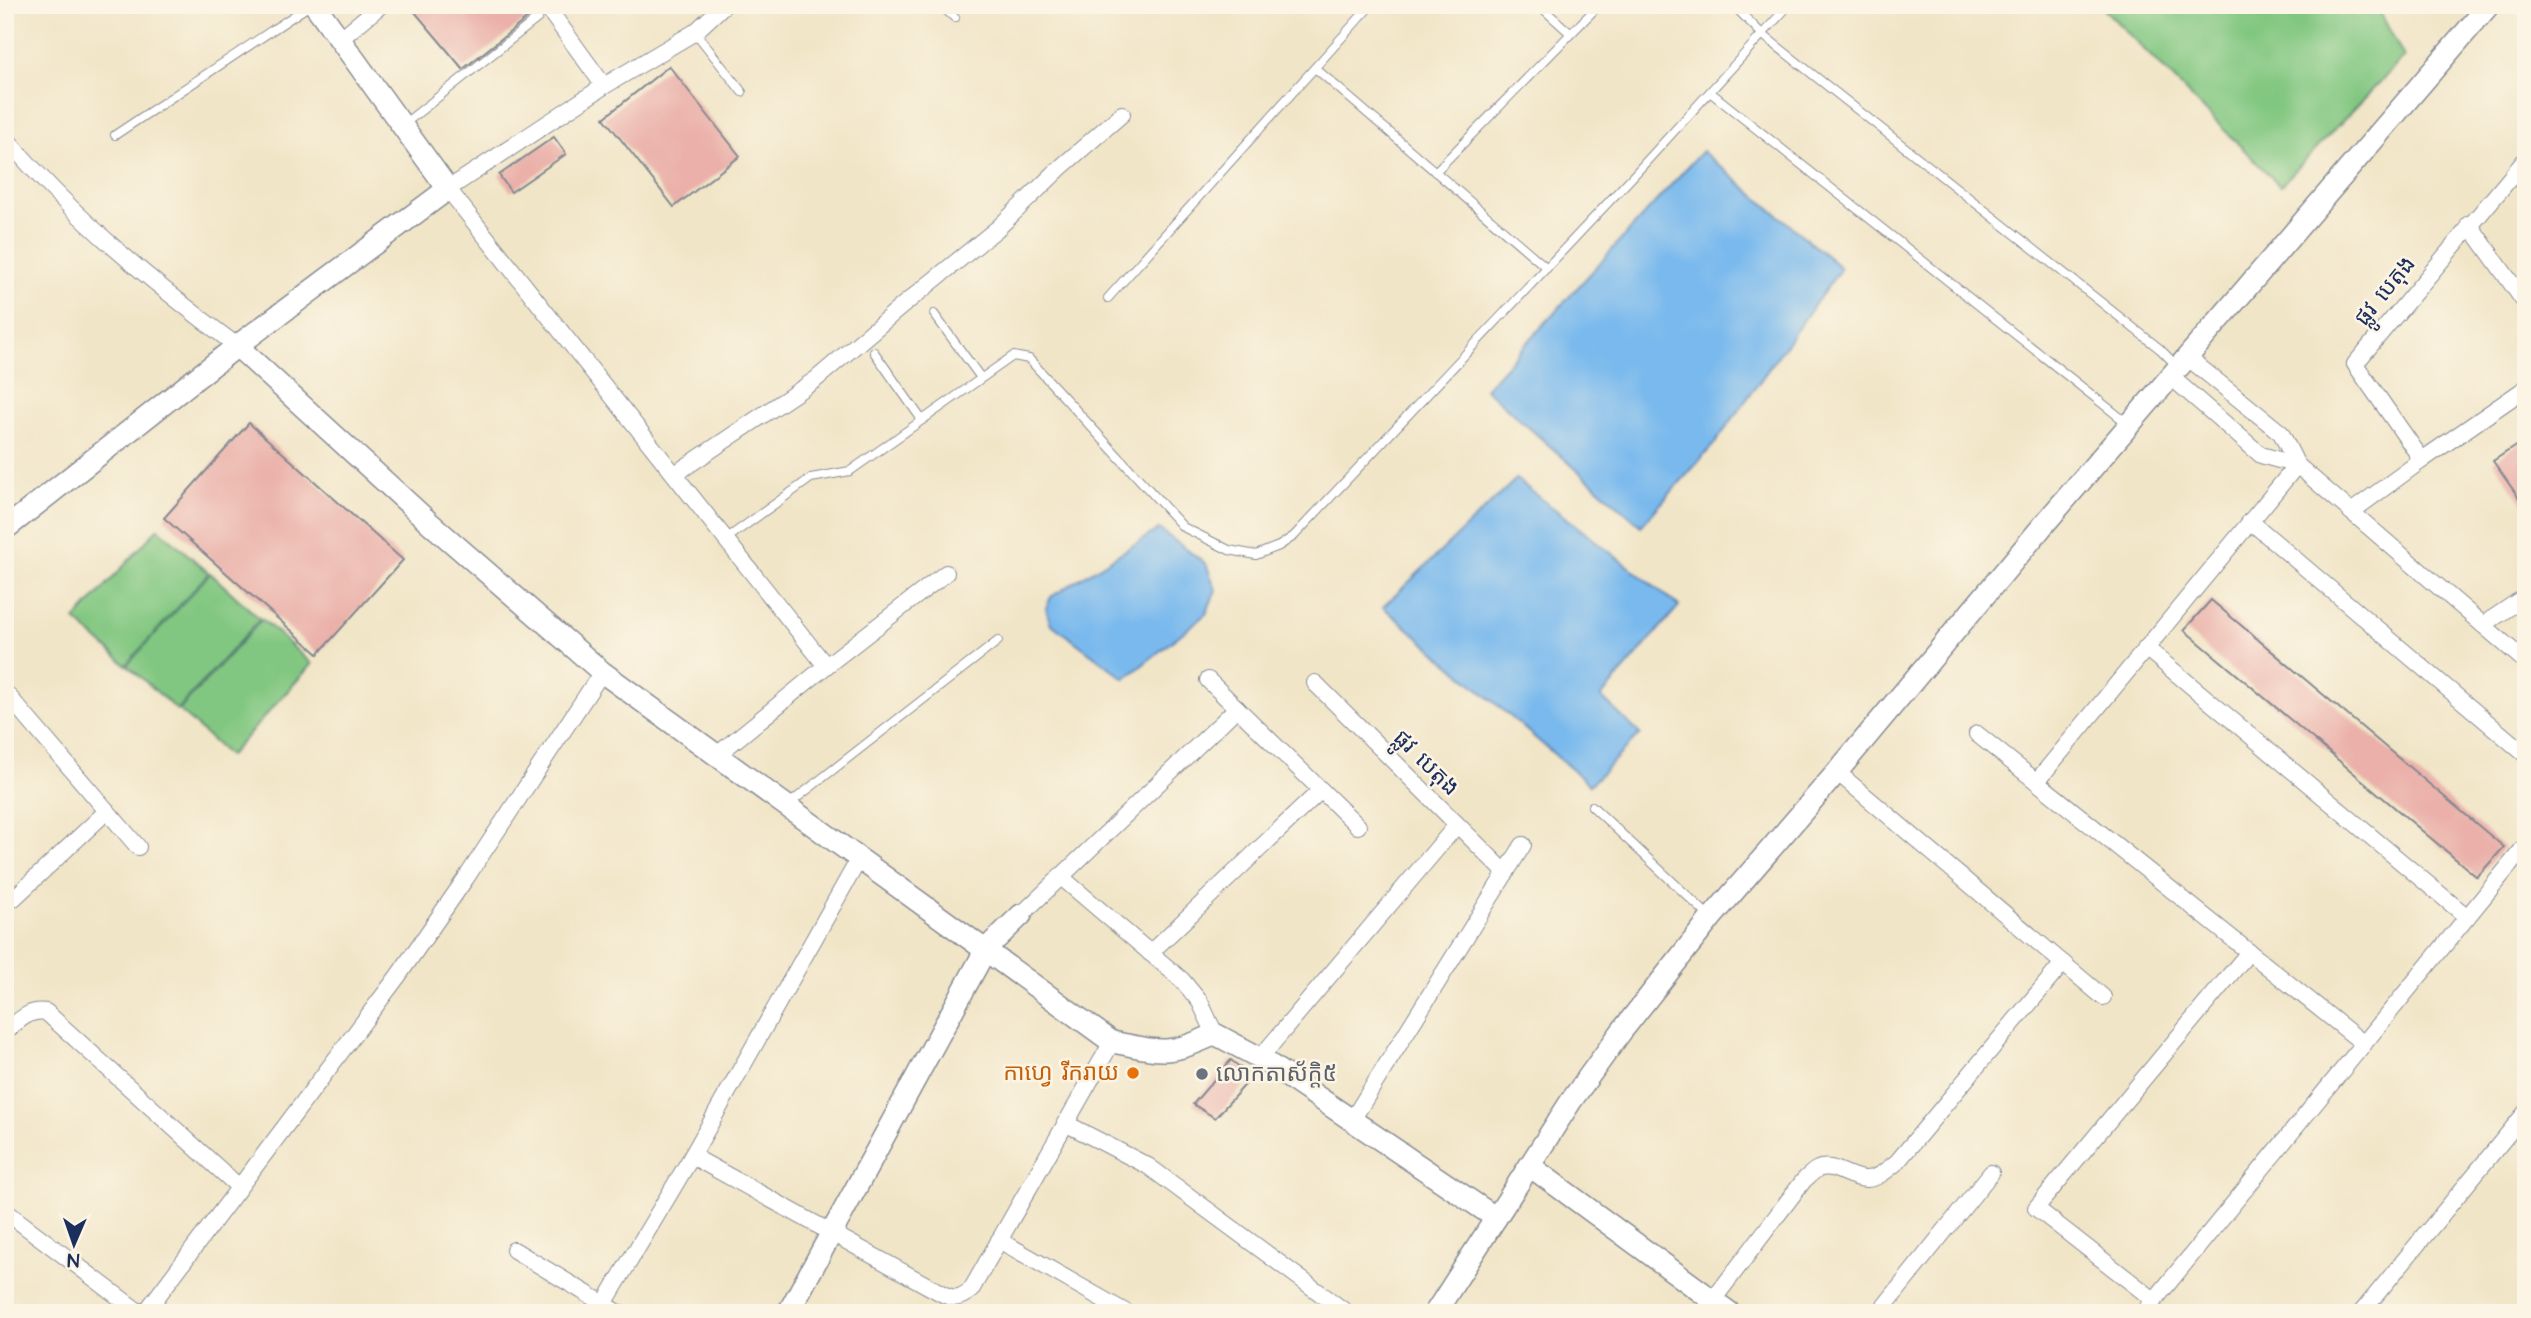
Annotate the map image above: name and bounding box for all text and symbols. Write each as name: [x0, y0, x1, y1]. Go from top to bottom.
street label: ផ្លូវ បេតុង: [2347, 249, 2427, 336]
street label: ផ្លូវ បេតុង: [1382, 723, 1466, 807]
place label: កាហ្វេ រីករាយ: [1003, 1057, 1119, 1089]
place label: លោកតាស័ក្តិ៥: [1216, 1058, 1337, 1090]
marker: កាហ្វេ រីករាយ: [1125, 1065, 1141, 1081]
marker: លោកតាស័ក្តិ៥: [1194, 1066, 1210, 1082]
north arrow: [38, 1210, 108, 1280]
text: N: [67, 1246, 80, 1273]

